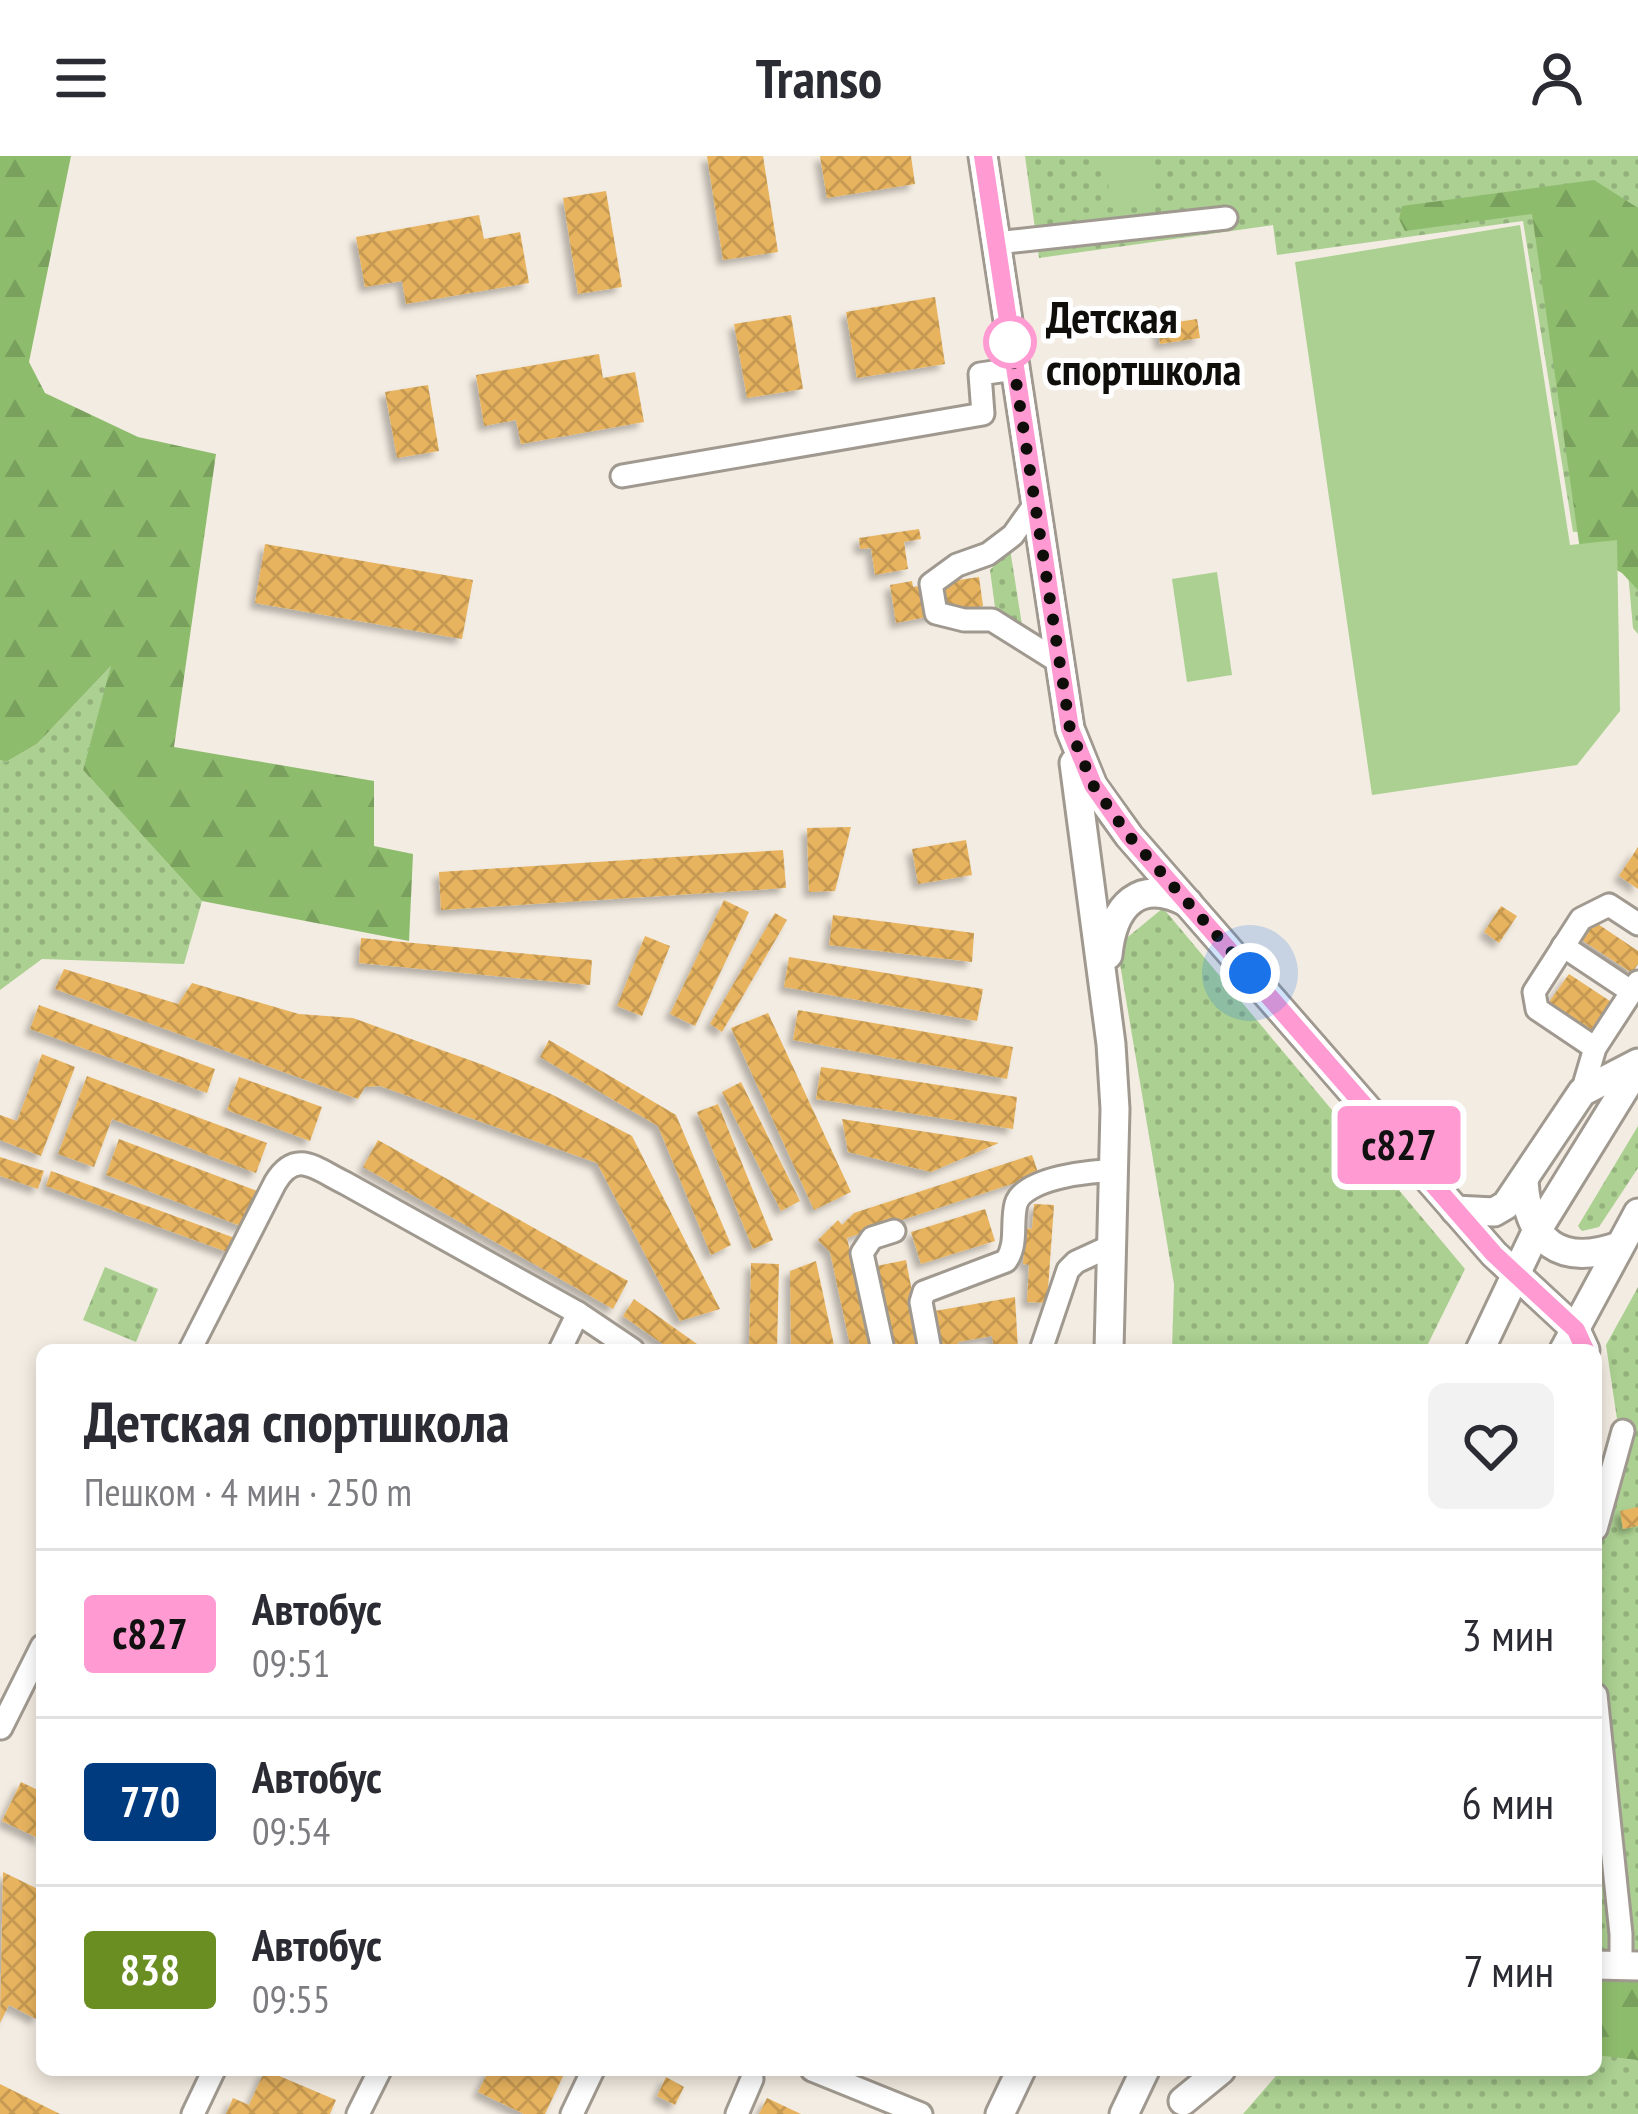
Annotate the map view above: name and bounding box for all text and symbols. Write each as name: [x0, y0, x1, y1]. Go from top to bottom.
text: Transo: [756, 43, 882, 113]
icon: menu: [48, 45, 114, 111]
icon: person: [1524, 45, 1590, 111]
place label: Детская спортшкола: [1046, 287, 1241, 397]
marker: Детская спортшкола: [985, 317, 1035, 367]
your location: [1220, 943, 1280, 1003]
line badge: с827: [1315, 1106, 1483, 1184]
text: с827: [1362, 1117, 1436, 1172]
button: heart: [1428, 1383, 1554, 1509]
text: Детская спортшкола: [84, 1384, 510, 1458]
text: Пешком · 4 мин · 250 m: [84, 1466, 412, 1517]
text: Автобус: [252, 1579, 382, 1637]
text: 3 мин: [1461, 1605, 1554, 1663]
text: с827: [113, 1606, 187, 1661]
text: 09:51: [252, 1637, 330, 1688]
text: Автобус: [252, 1747, 382, 1805]
text: 6 мин: [1461, 1773, 1554, 1831]
text: 770: [120, 1774, 180, 1829]
text: 09:54: [252, 1805, 330, 1856]
text: Автобус: [252, 1915, 382, 1973]
text: 7 мин: [1463, 1941, 1554, 1999]
text: 838: [120, 1942, 180, 1997]
text: 09:55: [252, 1973, 330, 2024]

